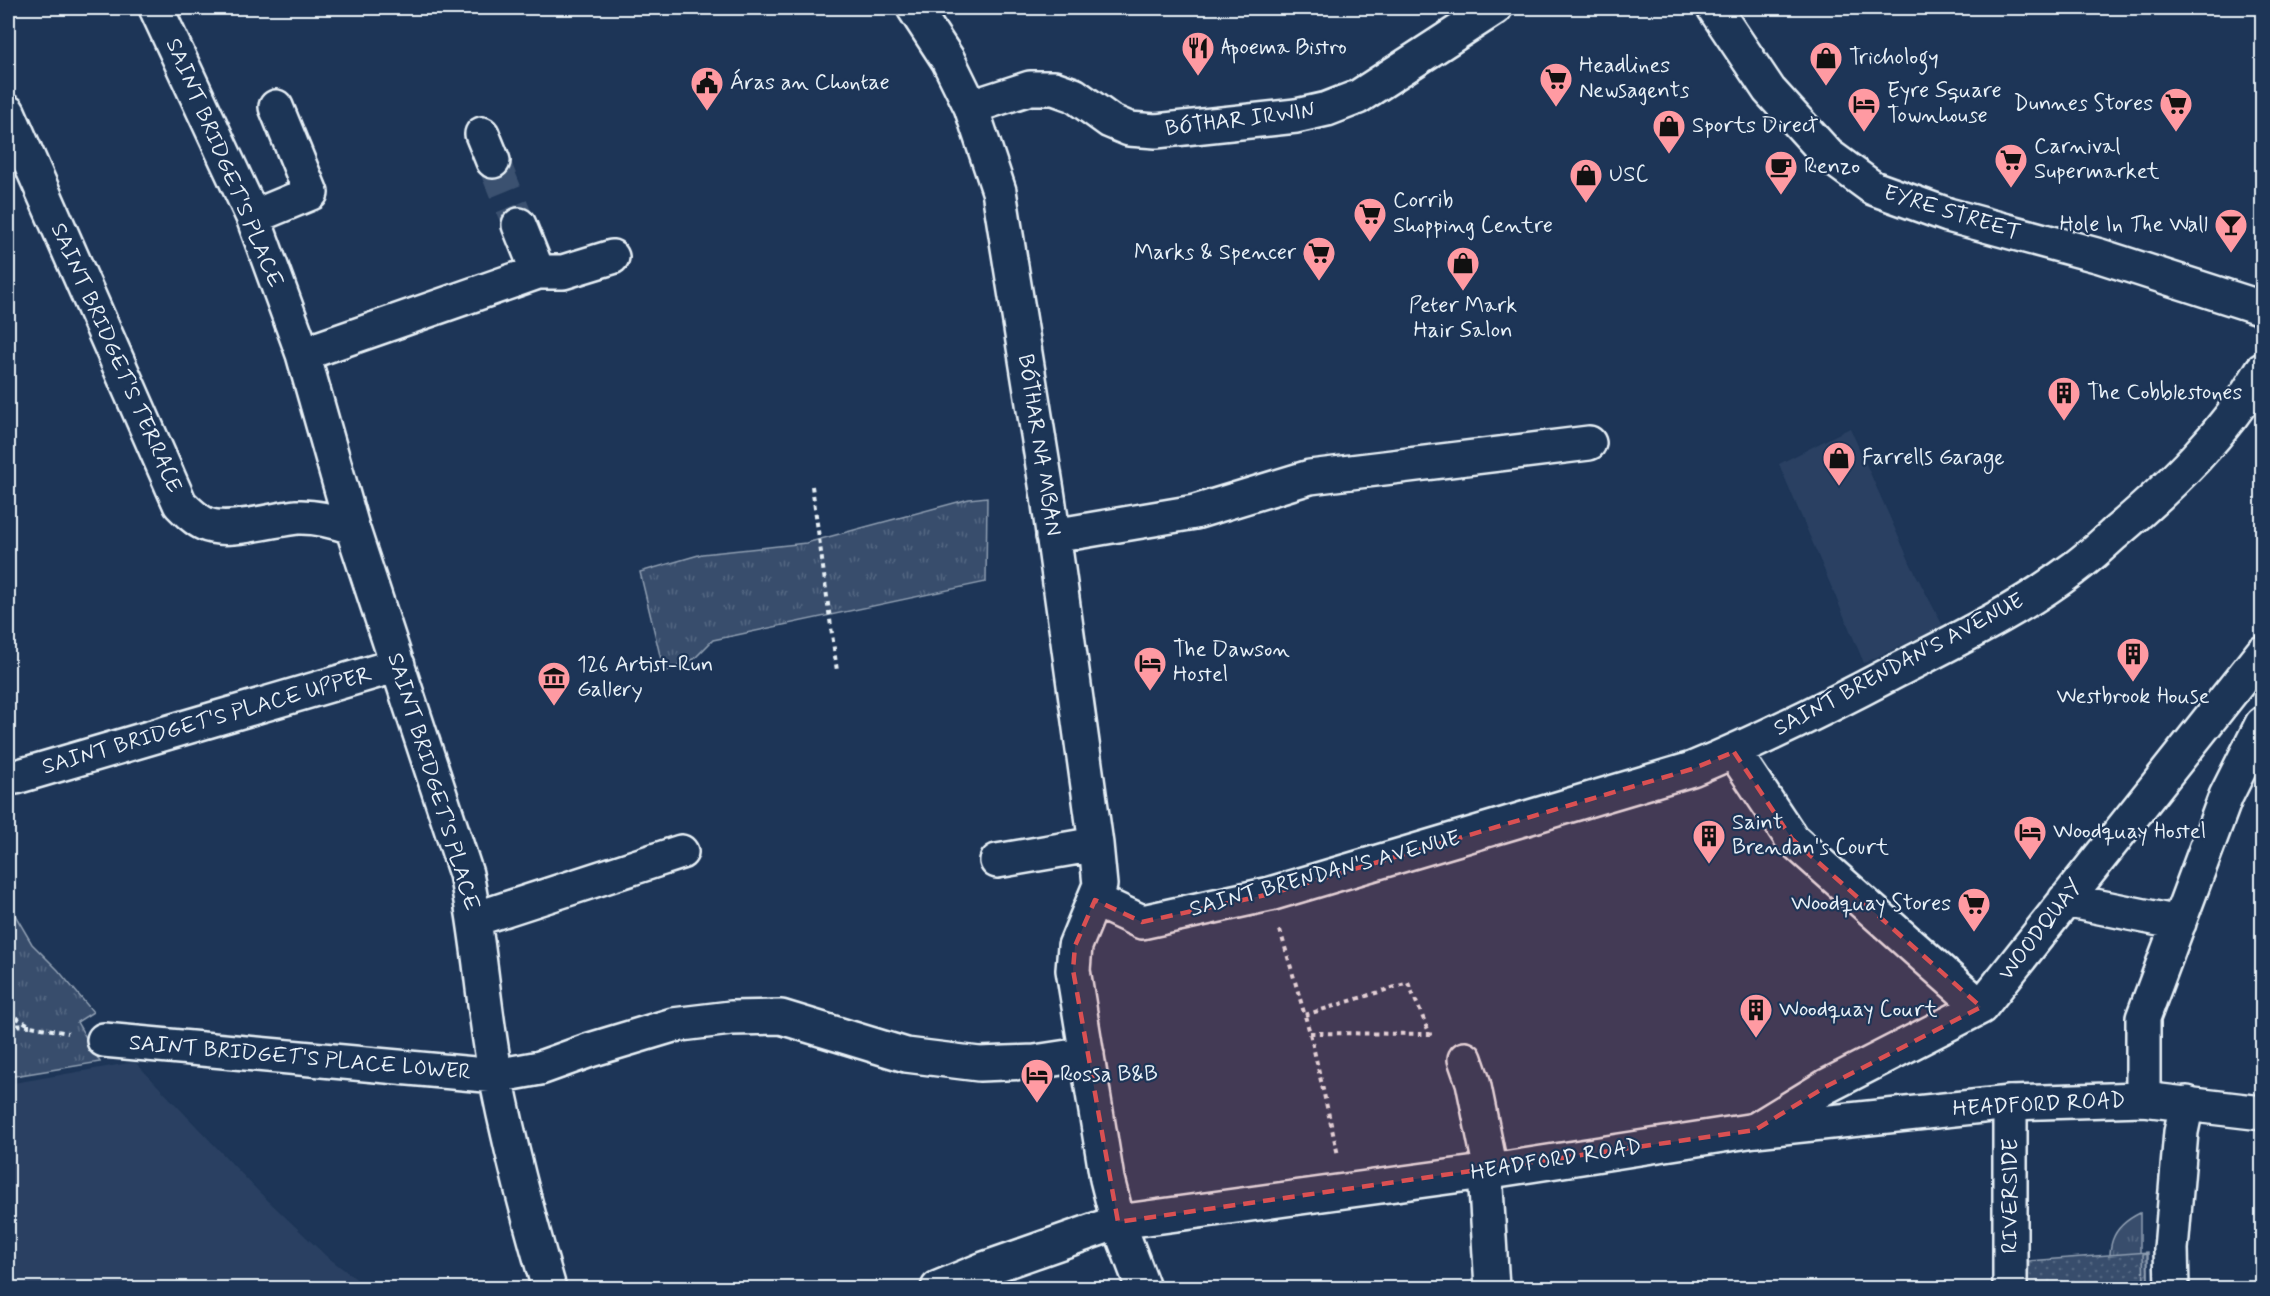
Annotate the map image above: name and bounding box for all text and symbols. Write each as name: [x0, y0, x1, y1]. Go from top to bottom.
restaurant icon: Apoema Bistro: [1180, 30, 1216, 77]
street label: SAINT BRIDGET'S PLACE: [159, 34, 289, 292]
place label: Apoema Bistro: [1221, 34, 1347, 64]
shop icon: Trichology: [1808, 40, 1844, 87]
place label: Trichology: [1849, 44, 1939, 75]
place label: Headlines Newsagents: [1579, 52, 1690, 106]
supermarket icon: Headlines Newsagents: [1538, 61, 1574, 108]
public building icon: Áras an Chontae: [689, 65, 725, 112]
place label: Áras an Chontae: [730, 68, 890, 97]
place label: Eyre Square Townhouse: [1887, 77, 2002, 130]
hotel icon: Eyre Square Townhouse: [1846, 86, 1882, 133]
supermarket icon: Dunnes Stores: [2158, 86, 2194, 133]
place label: Dunnes Stores: [2014, 90, 2153, 118]
street label: BÓTHAR IRWIN: [1164, 97, 1316, 143]
shop icon: Sports Direct: [1651, 108, 1687, 155]
place label: Sports Direct: [1692, 112, 1818, 140]
place label: Carnival Supermarket: [2034, 133, 2160, 186]
supermarket icon: Carnival Supermarket: [1993, 142, 2029, 189]
cafe icon: Renzo: [1763, 149, 1799, 196]
place label: Renzo: [1804, 153, 1860, 181]
shop icon: USC: [1568, 157, 1604, 204]
place label: USC: [1609, 161, 1648, 189]
street label: EYRE STREET: [1880, 179, 2024, 247]
place label: Corrib Shopping Centre: [1393, 187, 1553, 241]
supermarket icon: Corrib Shopping Centre: [1352, 196, 1388, 243]
bar icon: Hole In The Wall: [2213, 207, 2249, 254]
place label: Hole In The Wall: [2060, 211, 2208, 239]
street label: SAINT BRIDGET'S TERRACE: [44, 219, 188, 497]
supermarket icon: Marks & Spencer: [1301, 235, 1337, 282]
place label: Marks & Spencer: [1134, 239, 1297, 267]
shop icon: Peter Mark Hair Salon: [1445, 245, 1481, 292]
place label: Peter Mark Hair Salon: [1409, 292, 1517, 345]
street label: BÓTHAR NA MBAN: [1011, 352, 1067, 538]
building icon: The Cobblestones: [2046, 375, 2082, 422]
place label: The Cobblestones: [2087, 379, 2242, 407]
shop icon: Farrells Garage: [1821, 440, 1857, 487]
place label: Farrells Garage: [1862, 444, 2005, 475]
street label: SAINT BRENDAN'S AVENUE: [1769, 587, 2029, 743]
place label: The Dawson Hostel: [1173, 636, 1290, 689]
building icon: Westbrook House: [2115, 636, 2151, 683]
hotel icon: The Dawson Hostel: [1132, 645, 1168, 692]
street label: SAINT BRIDGET'S PLACE: [380, 650, 486, 914]
place label: 126 Artist-Run Gallery: [577, 651, 713, 704]
street label: SAINT BRIDGET'S PLACE UPPER: [39, 660, 375, 782]
museum icon: 126 Artist-Run Gallery: [536, 660, 572, 707]
place label: Westbrook House: [2056, 683, 2210, 711]
place label: Saint Brendan's Court: [1732, 809, 1889, 862]
hotel icon: Woodquay Hostel: [2012, 814, 2048, 861]
building icon: Saint Brendan's Court: [1691, 818, 1727, 865]
place label: Woodquay Hostel: [2053, 818, 2206, 846]
street label: SAINT BRENDAN'S AVENUE: [1187, 824, 1464, 924]
street label: WOODQUAY: [1993, 874, 2089, 986]
supermarket icon: Woodquay Stores: [1956, 886, 1992, 933]
place label: Woodquay Stores: [1791, 890, 1951, 918]
building icon: Woodquay Court: [1738, 992, 1774, 1039]
place label: Woodquay Court: [1779, 996, 1937, 1024]
street label: SAINT BRIDGET'S PLACE LOWER: [128, 1029, 472, 1087]
hotel icon: Rossa B&B: [1019, 1057, 1055, 1104]
place label: Rossa B&B: [1060, 1061, 1158, 1089]
street label: HEADFORD ROAD: [1952, 1087, 2126, 1123]
street label: HEADFORD ROAD: [1469, 1133, 1643, 1187]
street label: RIVERSIDE: [1997, 1138, 2025, 1254]

